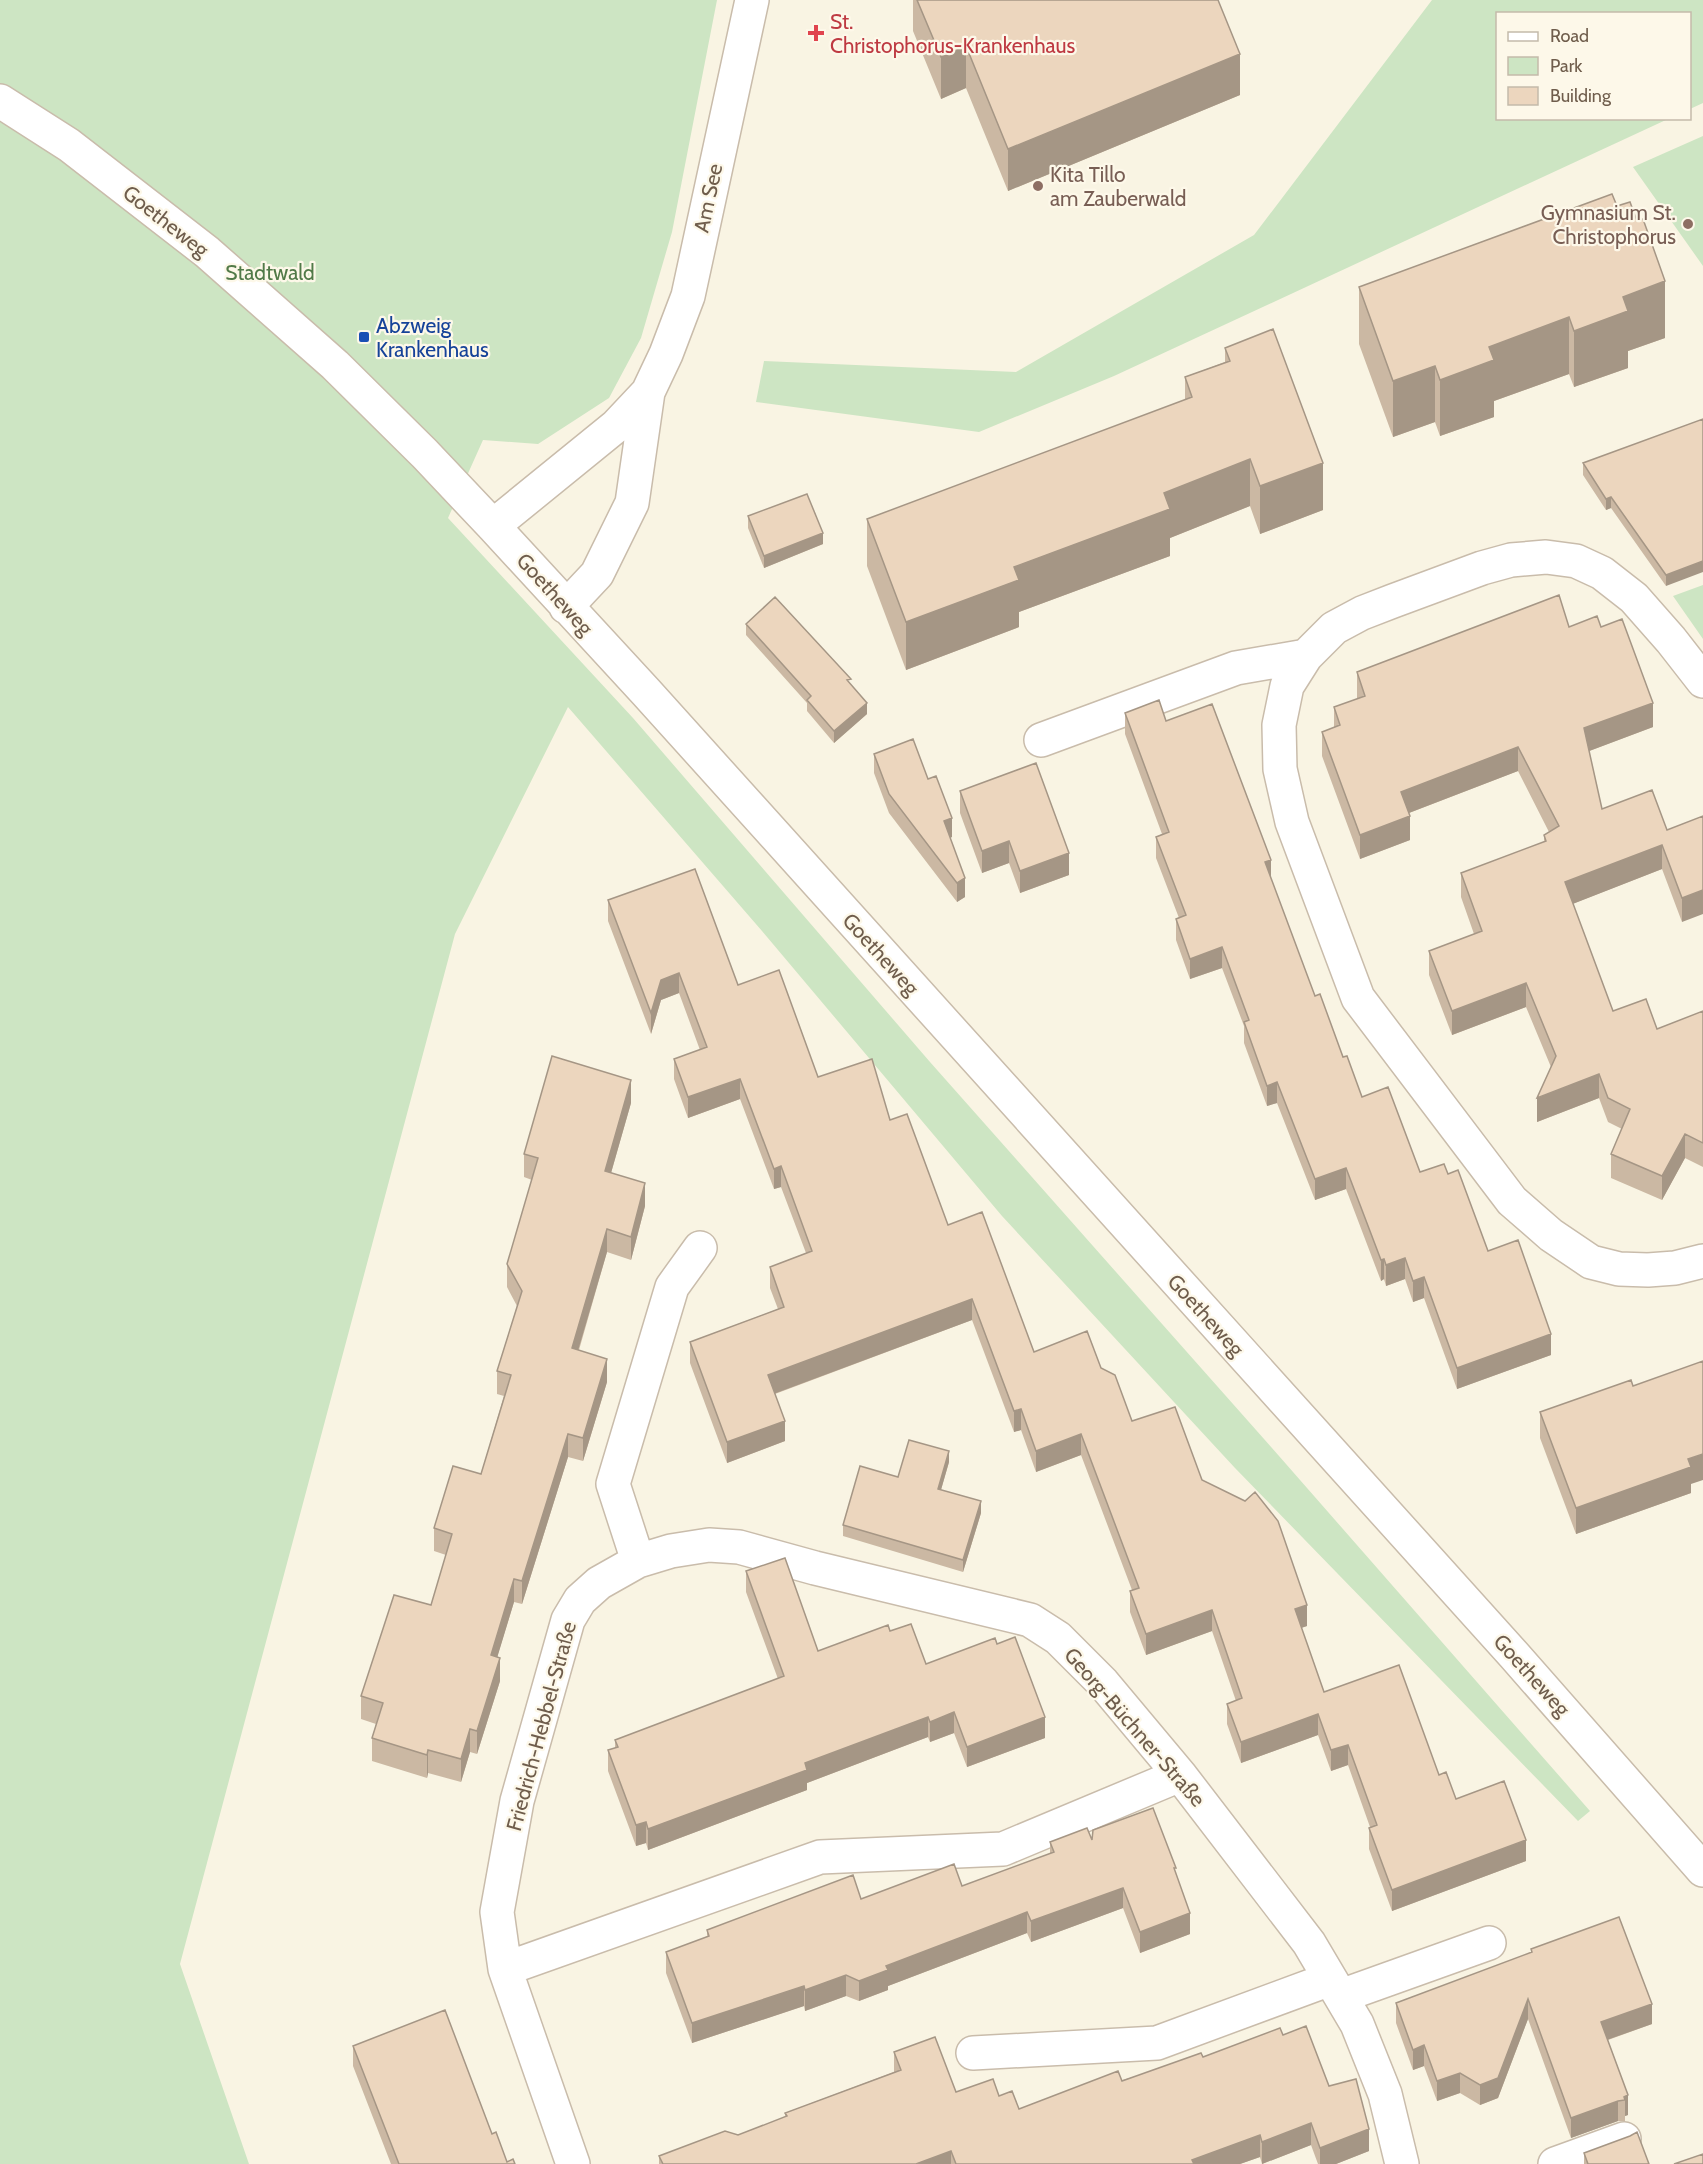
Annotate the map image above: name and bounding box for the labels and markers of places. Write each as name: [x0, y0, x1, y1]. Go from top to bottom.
place label: St. Christophorus-Krankenhaus: [830, 9, 1076, 58]
marker: St. Christophorus-Krankenhaus: [807, 24, 825, 42]
place label: Kita Tillo am Zauberwald: [1050, 162, 1186, 211]
marker: Kita Tillo am Zauberwald: [1031, 179, 1045, 193]
place label: Gymnasium St. Christophorus: [1541, 200, 1676, 249]
marker: Gymnasium St. Christophorus: [1681, 217, 1695, 231]
place label: Abzweig Krankenhaus: [376, 313, 489, 362]
marker: Abzweig Krankenhaus: [357, 330, 371, 344]

